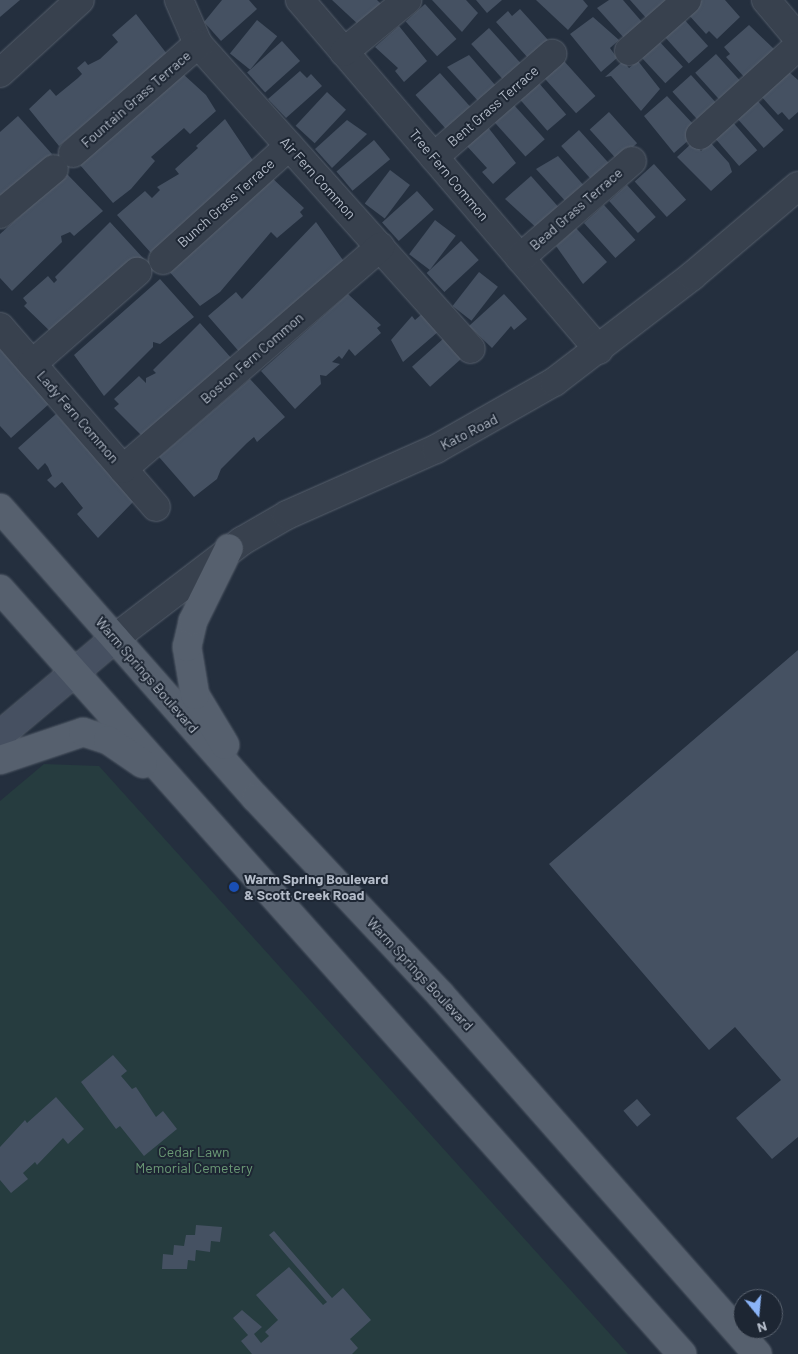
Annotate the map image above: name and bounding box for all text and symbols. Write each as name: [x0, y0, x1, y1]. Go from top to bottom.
street label: Fountain Grass Terrace: [78, 47, 194, 151]
street label: Bent Grass Terrace: [444, 62, 542, 150]
street label: Tree Fern Common: [406, 126, 492, 224]
street label: Air Fern Common: [277, 134, 359, 222]
street label: Bunch Grass Terrace: [174, 155, 278, 251]
street label: Bead Grass Terrace: [526, 164, 626, 254]
street label: Boston Fern Common: [197, 309, 307, 407]
street label: Lady Fern Common: [33, 367, 123, 467]
street label: Kato Road: [438, 410, 500, 454]
street label: Warm Springs Boulevard: [92, 614, 202, 736]
place label: Warm Spring Boulevard & Scott Creek Road: [244, 871, 388, 904]
marker: Warm Spring Boulevard & Scott Creek Road: [228, 881, 240, 893]
street label: Warm Springs Boulevard: [363, 914, 477, 1034]
park label: Cedar Lawn Memorial Cemetery: [135, 1144, 253, 1176]
north arrow: [733, 1289, 783, 1339]
text: N: [755, 1318, 769, 1337]

